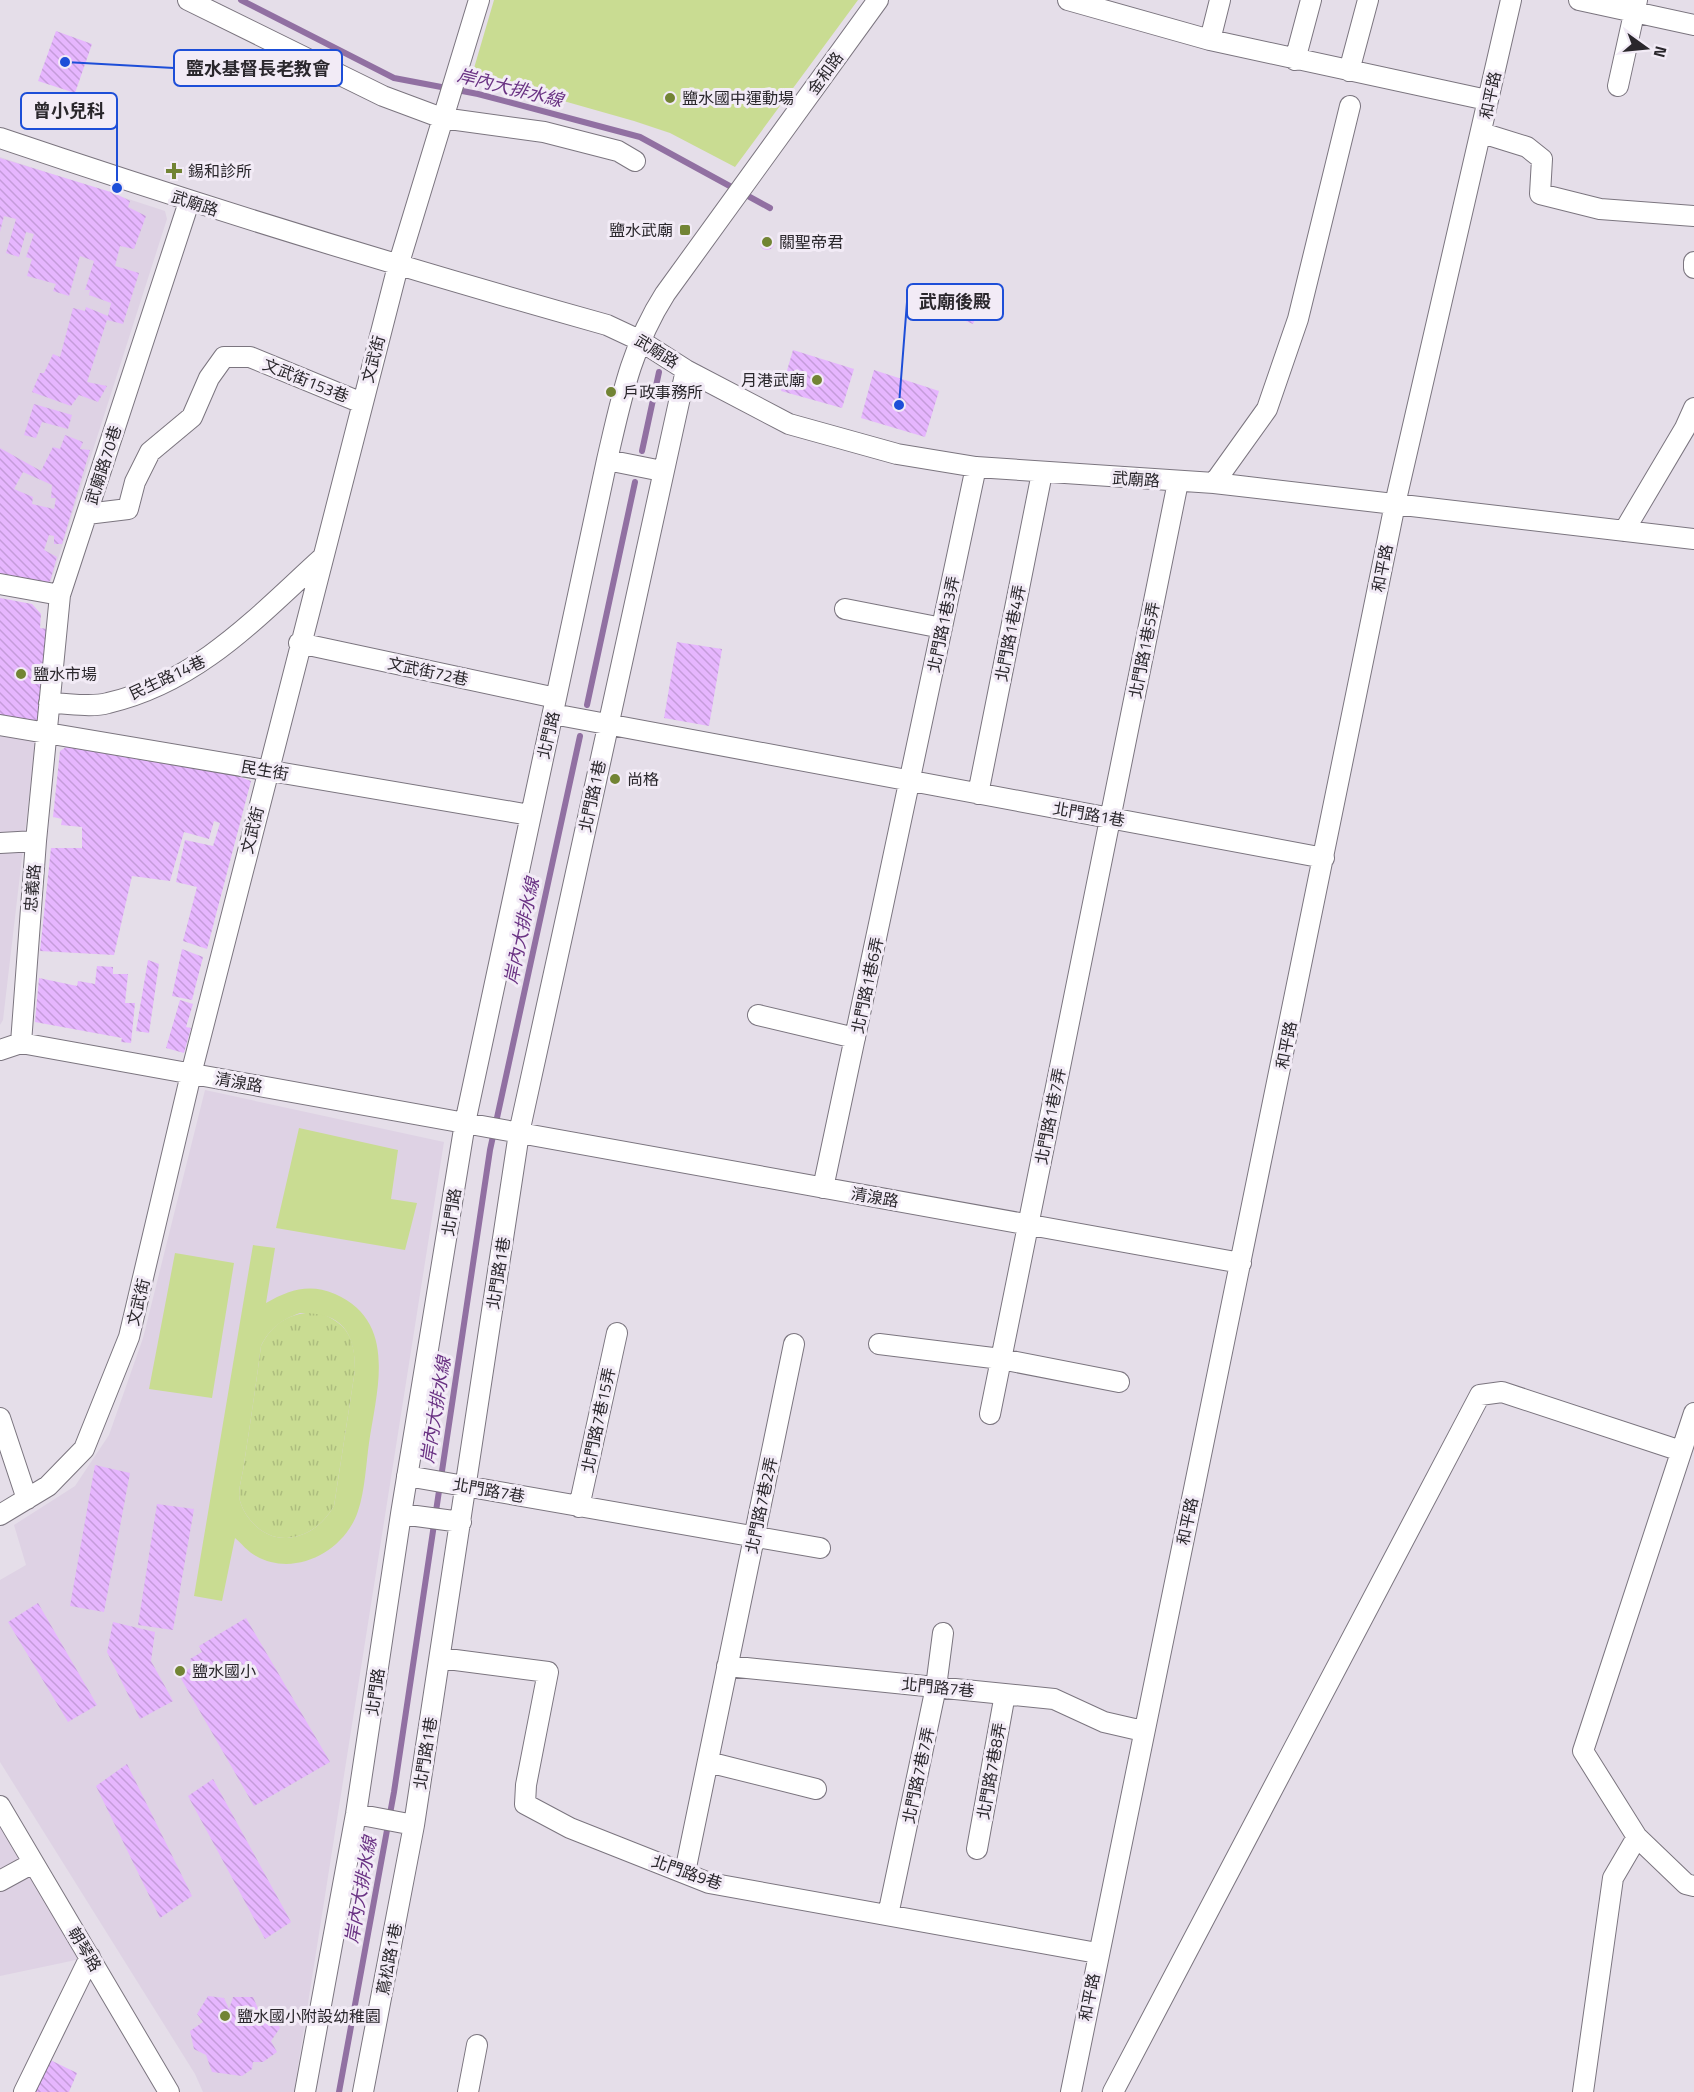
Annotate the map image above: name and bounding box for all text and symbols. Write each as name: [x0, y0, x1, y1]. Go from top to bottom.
north arrow: [1616, 18, 1676, 78]
text: N: [1647, 43, 1674, 60]
street label: 金和路: [801, 47, 849, 99]
callout: 盬水基督長老教會: [174, 50, 342, 86]
text: 盬水基督長老教會: [186, 55, 331, 82]
water label: 岸內大排水線: [454, 61, 568, 114]
street label: 和平路: [1473, 69, 1507, 121]
place label: 鹽水國中運動場: [682, 86, 794, 110]
marker: 鹽水國中運動場: [663, 91, 677, 105]
callout: 曾小兒科: [21, 93, 117, 129]
text: 曾小兒科: [33, 97, 105, 124]
place label: 錫和診所: [188, 159, 252, 183]
marker: 錫和診所: [165, 162, 183, 180]
street label: 武廟路: [168, 184, 222, 222]
place label: 鹽水武廟: [609, 218, 673, 242]
marker: 鹽水武廟: [678, 223, 692, 237]
place label: 關聖帝君: [779, 230, 843, 254]
marker: 關聖帝君: [760, 235, 774, 249]
callout: 武廟後殿: [907, 284, 1003, 320]
text: 武廟後殿: [919, 288, 991, 315]
street label: 武廟路: [630, 328, 684, 374]
street label: 文武街: [355, 333, 391, 385]
street label: 文武街153巷: [259, 352, 353, 408]
place label: 月港武廟: [741, 368, 805, 392]
marker: 月港武廟: [810, 373, 824, 387]
place label: 戶政事務所: [623, 380, 703, 404]
marker: 戶政事務所: [604, 385, 618, 399]
street label: 武廟路70巷: [79, 422, 127, 508]
street label: 武廟路: [1111, 465, 1161, 493]
street label: 和平路: [1366, 542, 1398, 594]
street label: 北門路1巷3弄: [921, 574, 965, 674]
street label: 北門路1巷4弄: [989, 583, 1031, 683]
street label: 北門路1巷5弄: [1123, 600, 1165, 700]
street label: 民生路14巷: [125, 649, 209, 705]
street label: 文武街72巷: [385, 651, 471, 691]
place label: 鹽水市場: [33, 662, 97, 686]
marker: 鹽水市場: [14, 667, 28, 681]
street label: 北門路: [531, 709, 565, 761]
street label: 民生街: [239, 754, 291, 786]
street label: 北門路1巷: [573, 758, 611, 834]
place label: 尚格: [627, 767, 659, 791]
marker: 尚格: [608, 772, 622, 786]
street label: 北門路1巷: [1051, 796, 1127, 832]
street label: 文武街: [235, 804, 269, 856]
street label: 忠義路: [18, 863, 46, 913]
water label: 岸內大排水線: [497, 873, 546, 987]
street label: 北門路1巷6弄: [845, 935, 889, 1035]
street label: 和平路: [1270, 1019, 1302, 1071]
street label: 清湶路: [213, 1066, 265, 1098]
street label: 北門路1巷7弄: [1029, 1066, 1071, 1166]
street label: 清湶路: [849, 1181, 901, 1213]
street label: 北門路: [435, 1186, 467, 1238]
street label: 北門路1巷: [480, 1235, 516, 1311]
street label: 文武街: [121, 1276, 155, 1328]
water label: 岸內大排水線: [414, 1352, 458, 1465]
street label: 北門路7巷15弄: [575, 1365, 621, 1475]
street label: 北門路7巷2弄: [739, 1455, 783, 1555]
street label: 北門路7巷: [451, 1472, 527, 1508]
street label: 和平路: [1170, 1495, 1204, 1547]
place label: 鹽水國小: [192, 1659, 256, 1683]
marker: 鹽水國小: [173, 1664, 187, 1678]
street label: 北門路: [360, 1667, 390, 1717]
street label: 北門路7巷: [900, 1671, 976, 1703]
street label: 北門路1巷: [407, 1715, 443, 1791]
street label: 北門路7巷8弄: [971, 1721, 1011, 1821]
street label: 北門路7巷7弄: [896, 1725, 940, 1825]
water label: 岸內大排水線: [338, 1832, 384, 1945]
street label: 北門路9巷: [649, 1849, 725, 1895]
street label: 蔦松路1巷: [370, 1921, 408, 1997]
street label: 朝琴路: [62, 1922, 108, 1976]
street label: 和平路: [1073, 1971, 1105, 2023]
place label: 鹽水國小附設幼稚園: [237, 2004, 381, 2028]
marker: 鹽水國小附設幼稚園: [218, 2009, 232, 2023]

